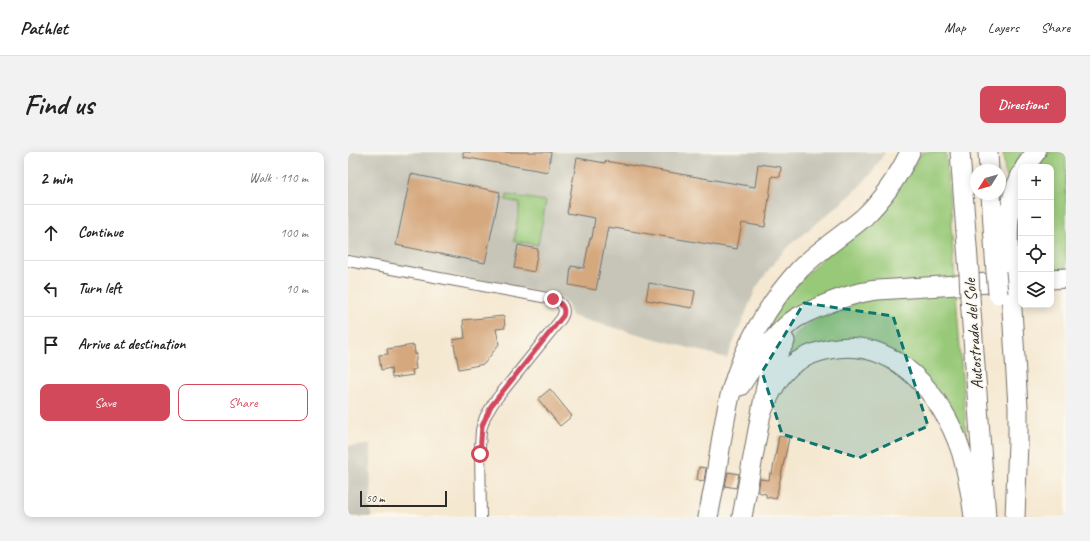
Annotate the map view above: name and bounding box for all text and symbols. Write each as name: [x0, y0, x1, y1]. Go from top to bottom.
text: Pathlet: [20, 16, 68, 40]
text: Map: [944, 19, 966, 36]
text: Layers: [988, 19, 1019, 36]
text: Share: [1041, 19, 1070, 36]
button: Directions: [980, 86, 1066, 123]
text: Find us: [24, 87, 94, 122]
north arrow: [970, 164, 1006, 200]
map controls: [1018, 164, 1054, 308]
button: +: [1018, 164, 1054, 200]
text: 2 min: [40, 168, 73, 189]
text: Walk · 110 m: [249, 170, 308, 186]
button: −: [1018, 200, 1054, 236]
icon: ahead: [40, 222, 62, 244]
text: Continue: [78, 223, 123, 242]
text: 100 m: [280, 225, 308, 241]
button: locate: [1018, 236, 1054, 272]
button: layers: [1018, 272, 1054, 308]
street label: Autostrada del Sole: [959, 276, 988, 390]
icon: left: [40, 278, 62, 300]
text: Turn left: [78, 279, 121, 298]
text: 10 m: [286, 281, 308, 297]
route end: [544, 290, 562, 308]
icon: arrive: [40, 334, 62, 356]
text: Arrive at destination: [78, 335, 185, 354]
button: Save: [40, 384, 170, 421]
button: Share: [178, 384, 308, 421]
route start: [471, 445, 489, 463]
scale bar: [360, 489, 447, 508]
text: 50 m: [366, 491, 385, 505]

